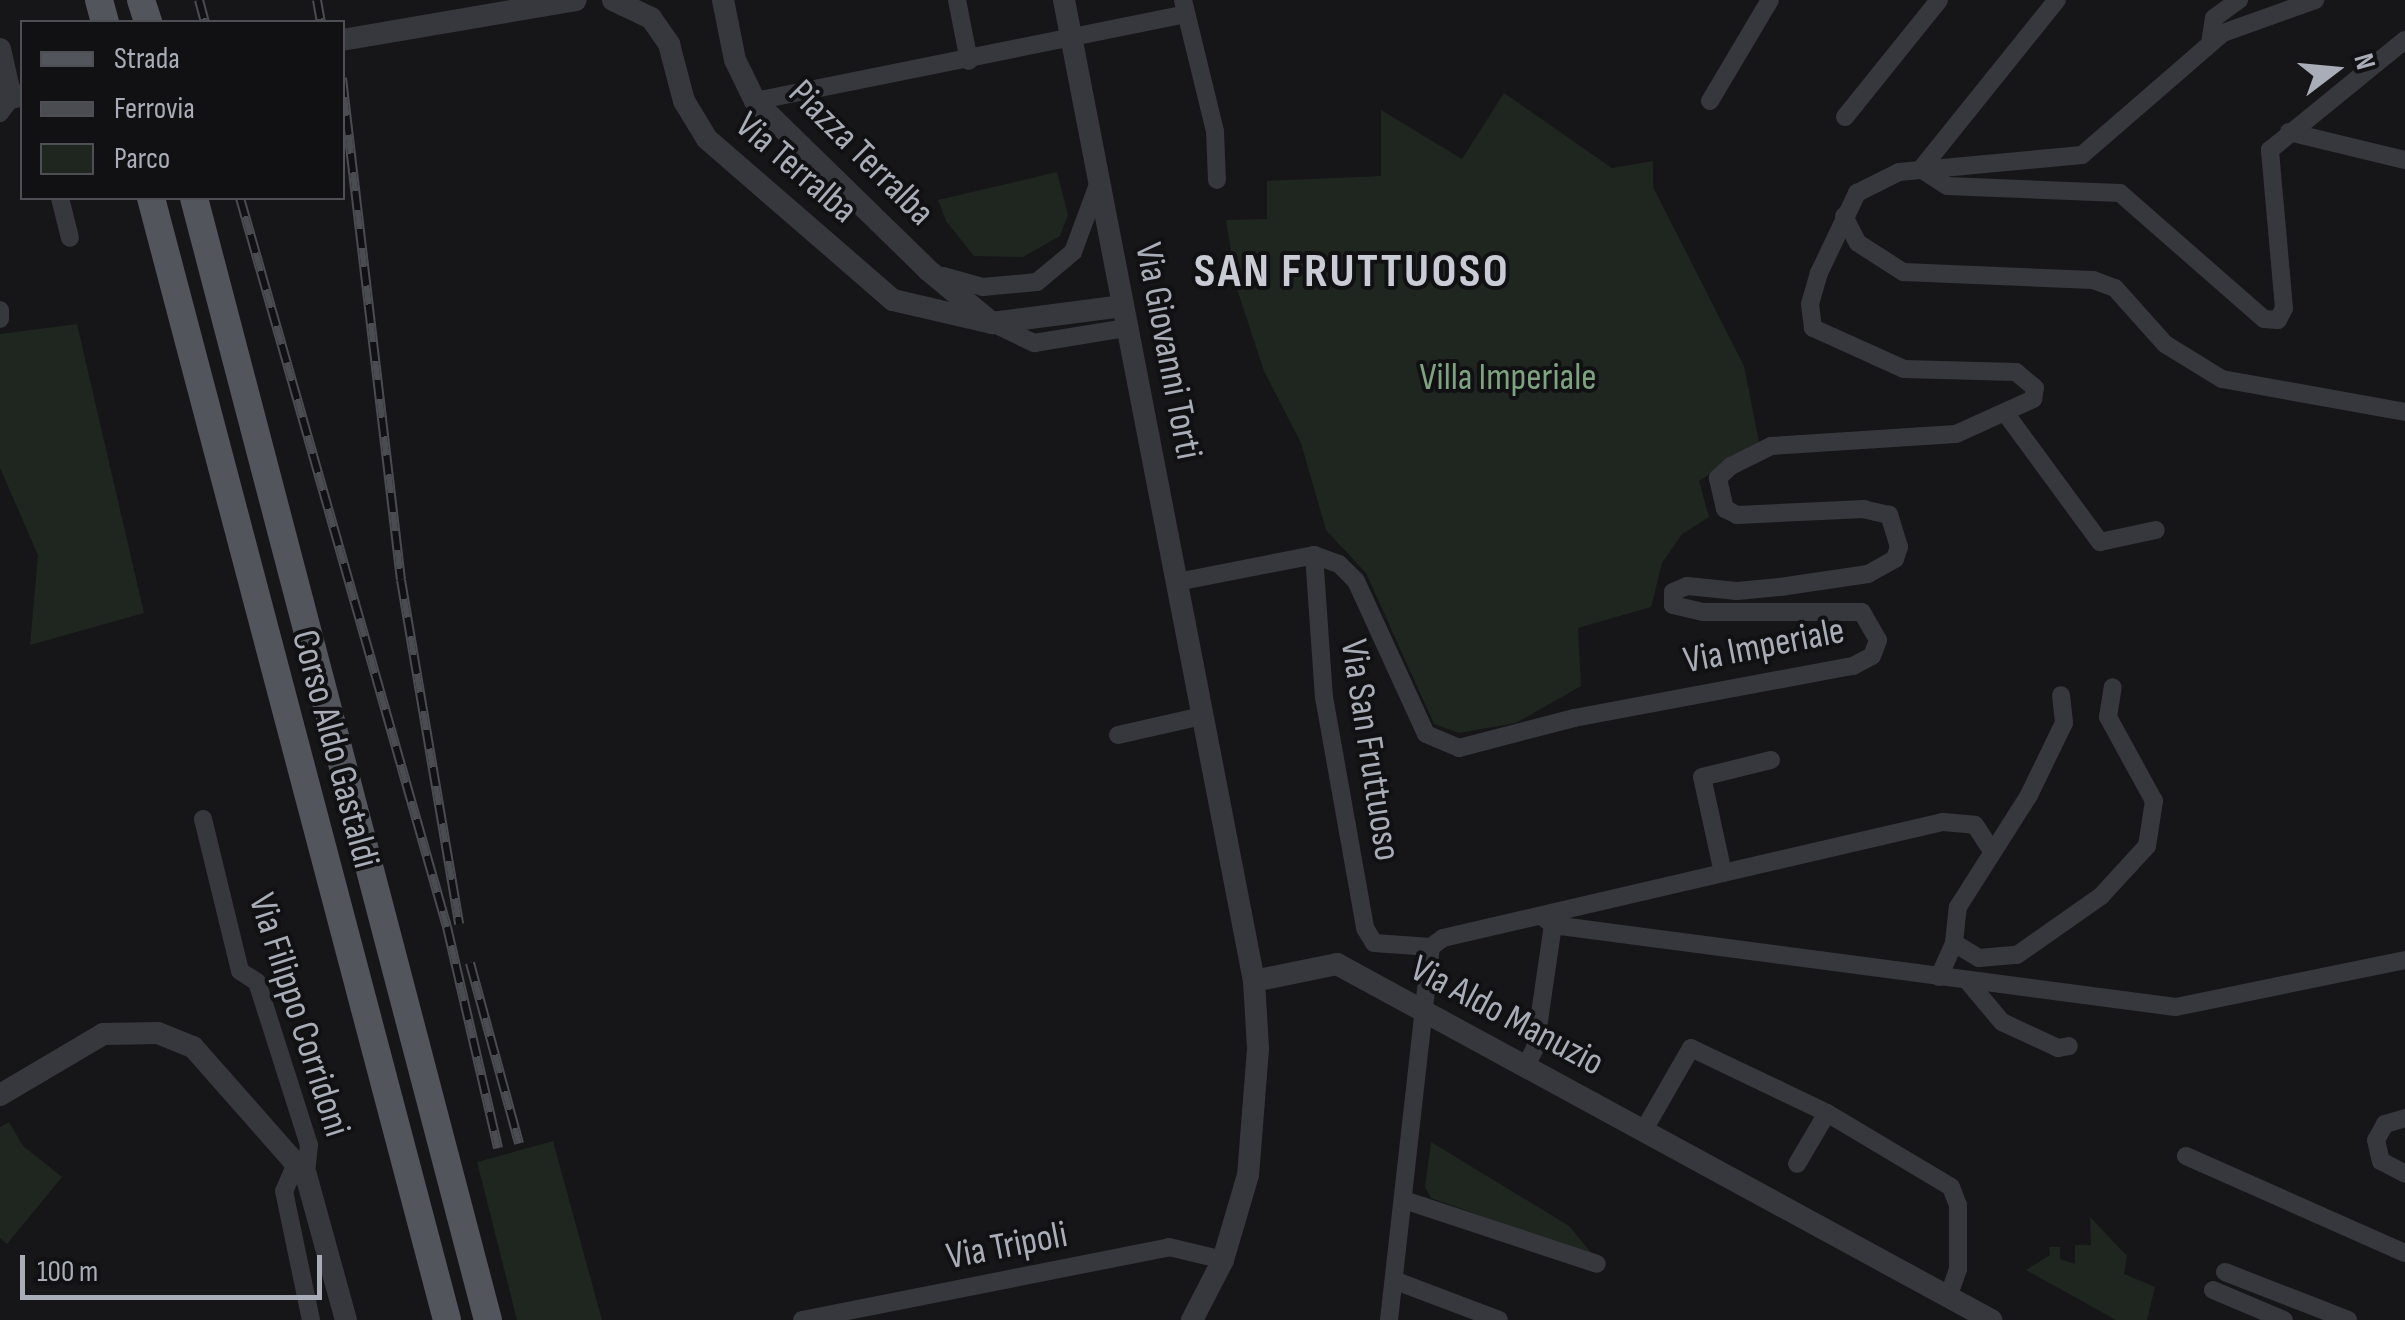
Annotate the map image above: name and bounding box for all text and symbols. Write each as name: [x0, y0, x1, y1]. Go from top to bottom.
legend: [20, 20, 345, 200]
north arrow: [2285, 20, 2385, 120]
text: Strada: [114, 41, 180, 77]
text: N: [2346, 50, 2382, 73]
street label: Piazza Terralba: [779, 71, 943, 235]
text: Ferrovia: [114, 91, 195, 127]
street label: Via Terralba: [726, 103, 866, 233]
text: Parco: [114, 141, 170, 177]
street label: Via Giovanni Torti: [1125, 239, 1211, 463]
district label: SAN FRUTTUOSO: [1194, 243, 1510, 301]
park label: Villa Imperiale: [1419, 355, 1597, 401]
street label: Via Imperiale: [1680, 608, 1848, 684]
street label: Corso Aldo Gastaldi: [281, 625, 389, 873]
street label: Via San Fruttuoso: [1330, 636, 1410, 864]
street label: Via Filippo Corridoni: [238, 888, 360, 1142]
street label: Via Aldo Manuzio: [1403, 946, 1611, 1086]
street label: Via Tripoli: [943, 1212, 1071, 1280]
scale bar: [25, 1235, 328, 1297]
text: 100 m: [37, 1254, 98, 1290]

